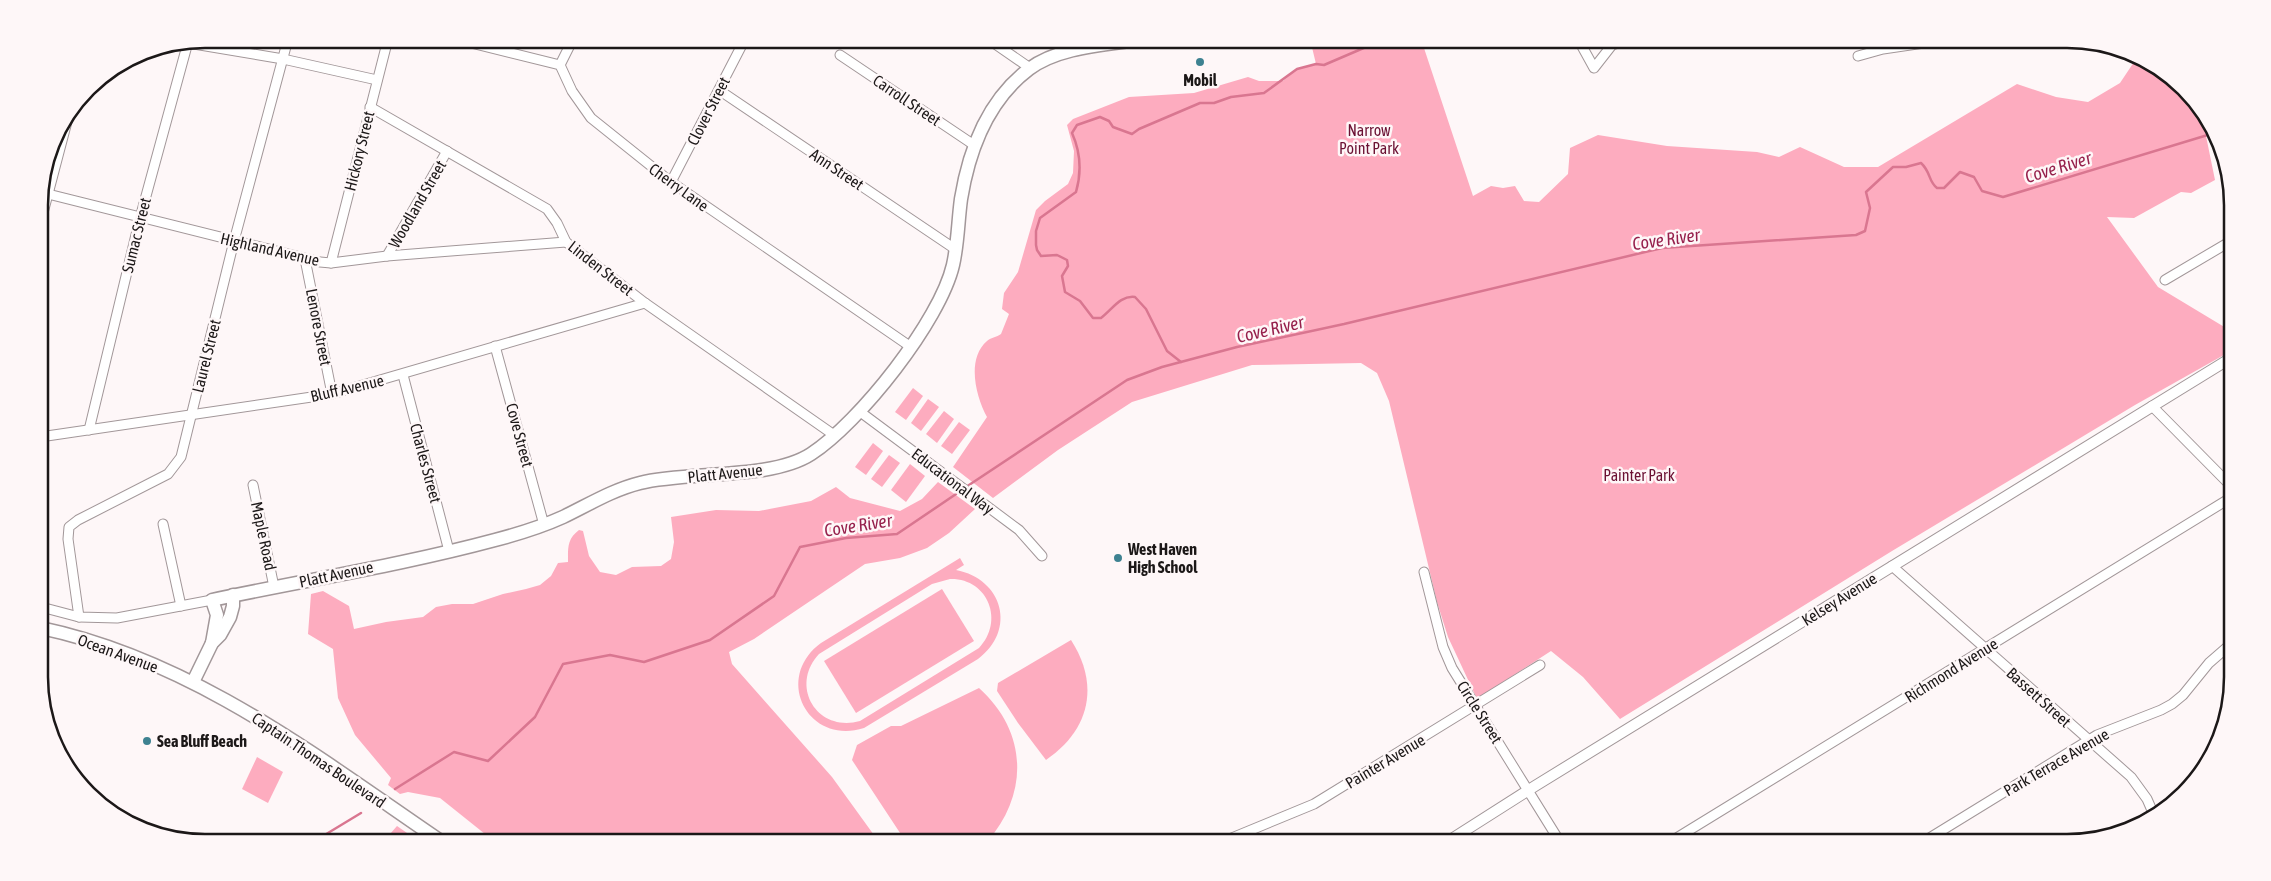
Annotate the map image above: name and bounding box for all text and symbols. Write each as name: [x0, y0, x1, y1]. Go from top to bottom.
marker: Mobil: [1194, 56, 1206, 68]
street label: Carroll Street: [870, 71, 944, 129]
place label: Mobil: [1183, 71, 1218, 89]
street label: Clover Street: [683, 73, 733, 148]
street label: Hickory Street: [340, 109, 379, 193]
park label: Narrow Point Park: [1339, 121, 1399, 157]
street label: Ann Street: [807, 145, 868, 194]
water label: Cove River: [2022, 147, 2094, 187]
street label: Woodland Street: [385, 157, 450, 251]
street label: Cherry Lane: [645, 159, 712, 215]
street label: Sumac Street: [118, 195, 154, 274]
water label: Cove River: [1631, 224, 1702, 254]
street label: Highland Avenue: [218, 229, 321, 270]
street label: Linden Street: [565, 237, 637, 299]
street label: Lenore Street: [303, 287, 335, 367]
water label: Cove River: [1234, 311, 1306, 347]
street label: Laurel Street: [188, 317, 224, 395]
street label: Bluff Avenue: [309, 371, 385, 405]
street label: Cove Street: [503, 401, 537, 469]
street label: Charles Street: [407, 421, 445, 505]
street label: Educational Way: [908, 444, 998, 519]
street label: Platt Avenue: [687, 460, 763, 486]
park label: Painter Park: [1603, 466, 1675, 484]
street label: Maple Road: [247, 500, 280, 572]
water label: Cove River: [823, 509, 894, 541]
place label: West Haven High School: [1127, 540, 1198, 576]
marker: West Haven High School: [1112, 552, 1124, 564]
street label: Platt Avenue: [297, 557, 375, 591]
street label: Kelsey Avenue: [1798, 569, 1880, 630]
street label: Ocean Avenue: [75, 630, 161, 676]
street label: Richmond Avenue: [1901, 634, 2001, 706]
street label: Bassett Street: [2003, 664, 2075, 731]
street label: Circle Street: [1454, 677, 1506, 747]
street label: Captain Thomas Boulevard: [248, 709, 389, 812]
street label: Park Terrace Avenue: [2000, 725, 2112, 799]
street label: Painter Avenue: [1342, 730, 1428, 792]
place label: Sea Bluff Beach: [157, 732, 247, 750]
marker: Sea Bluff Beach: [141, 735, 153, 747]

